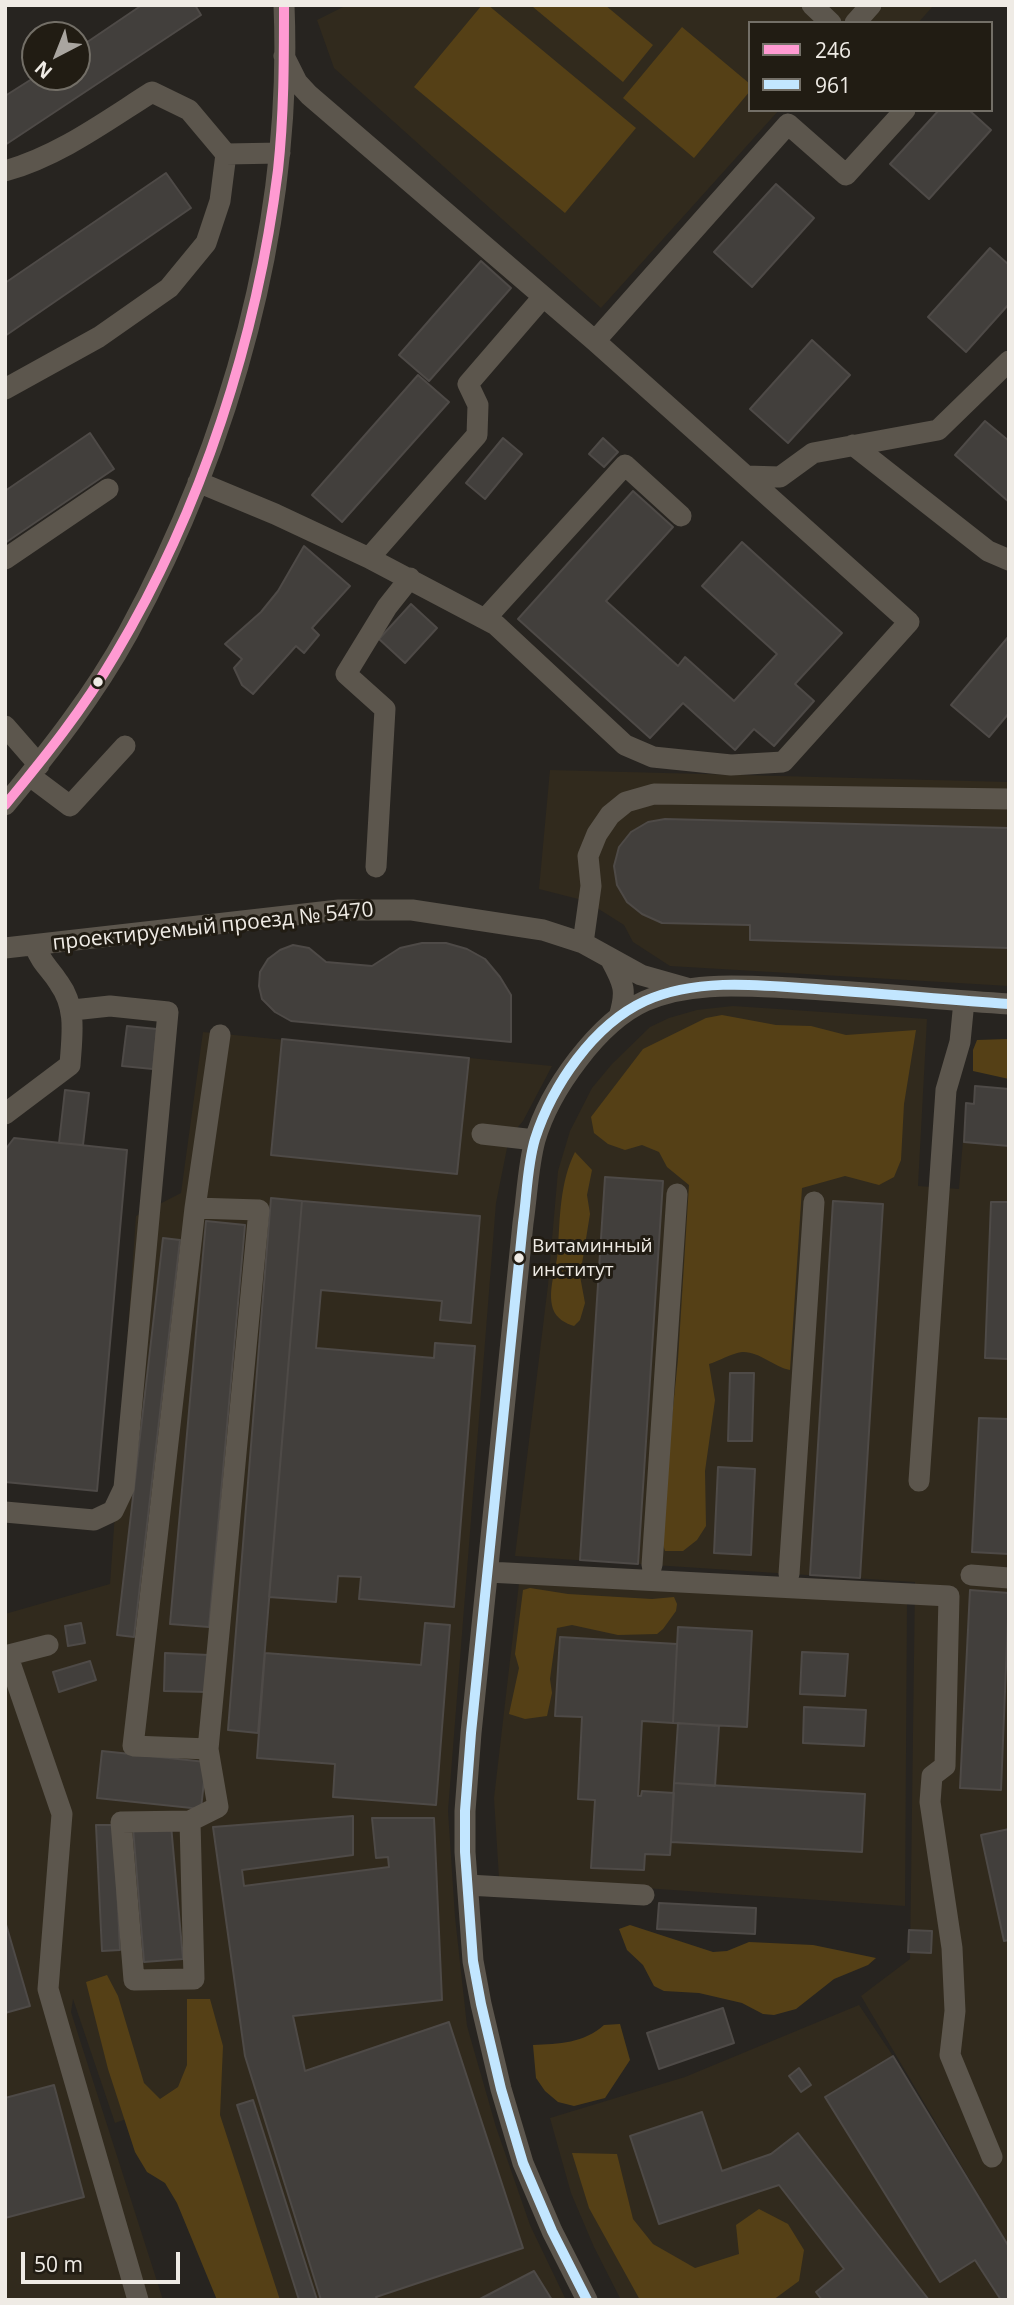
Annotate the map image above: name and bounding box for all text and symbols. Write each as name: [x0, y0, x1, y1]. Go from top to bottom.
north arrow: [21, 21, 91, 91]
legend: [748, 21, 993, 112]
text: 246: [815, 36, 851, 64]
text: N: [29, 55, 58, 85]
text: 961: [815, 71, 851, 99]
unlabelled marker: [91, 675, 105, 689]
street label: проектируемый проезд № 5470: [51, 898, 375, 956]
place label: Витаминный институт: [532, 1236, 653, 1280]
marker: Витаминный институт: [512, 1251, 526, 1265]
scale bar: [24, 2238, 184, 2282]
text: 50 m: [34, 2250, 83, 2278]

